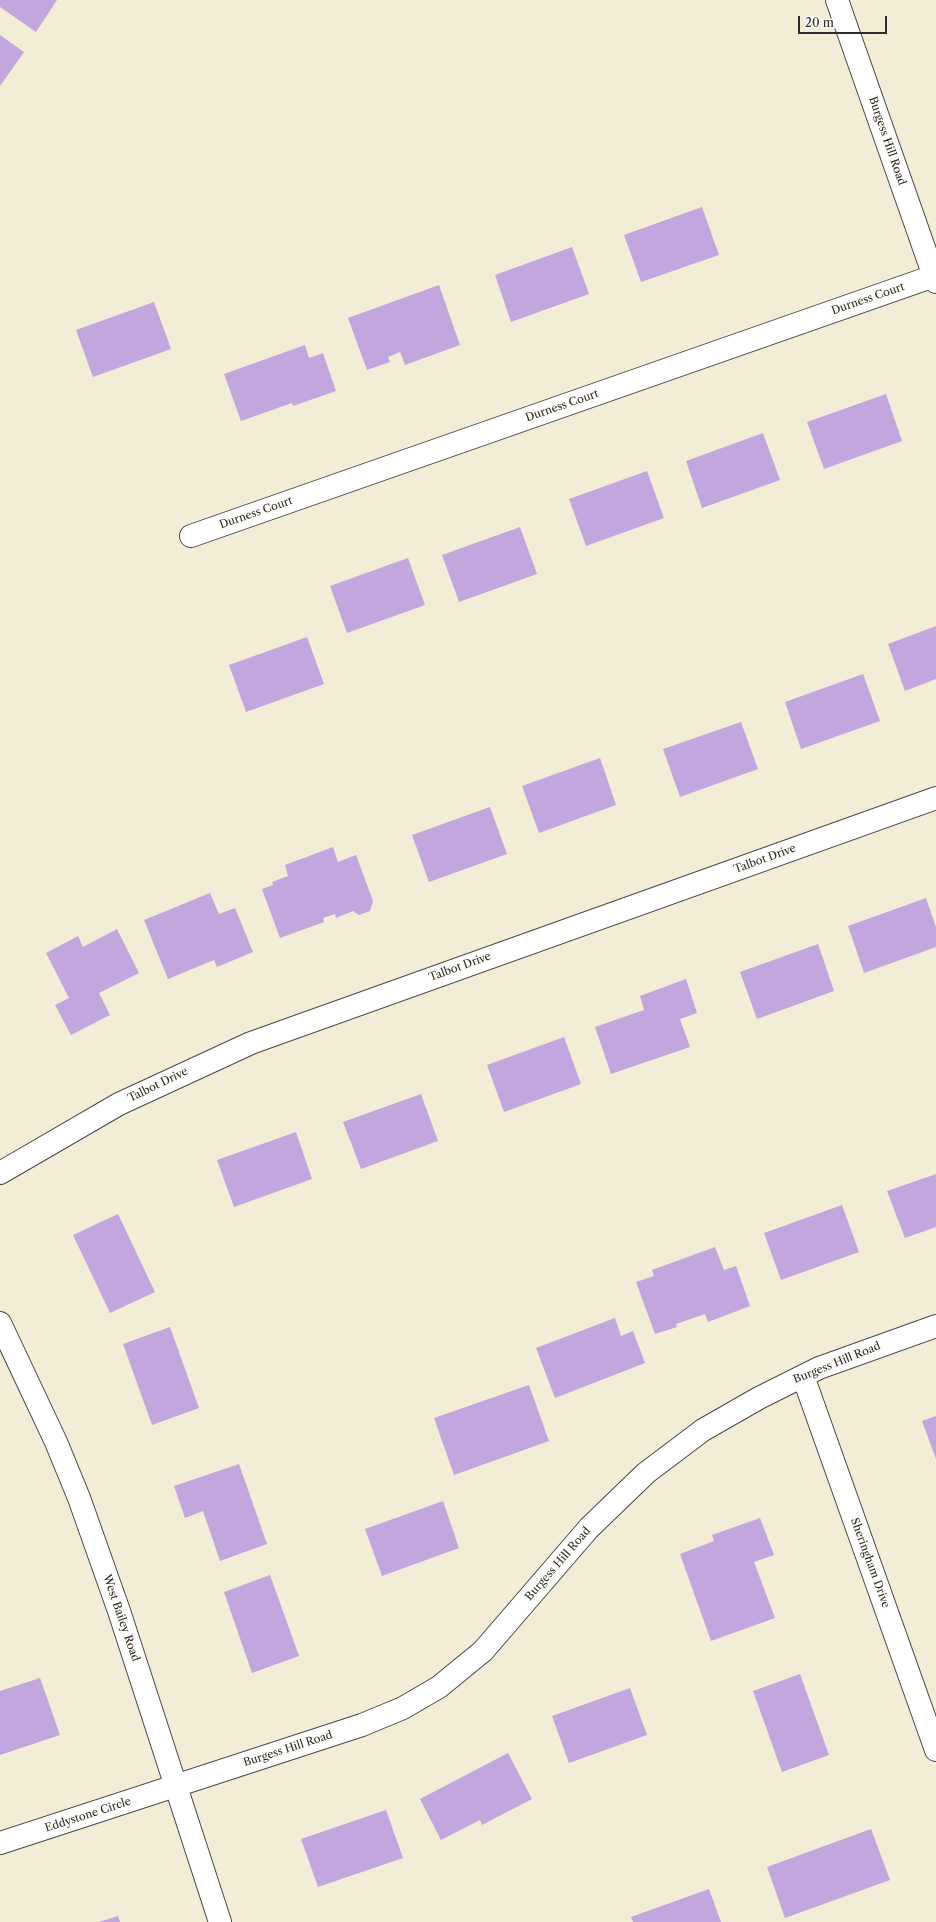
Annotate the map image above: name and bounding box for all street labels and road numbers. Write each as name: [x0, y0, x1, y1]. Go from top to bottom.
street label: Burgess Hill Road: [866, 95, 908, 187]
street label: Durness Court: [830, 280, 906, 318]
street label: Durness Court: [524, 387, 600, 425]
street label: Durness Court: [218, 494, 294, 532]
street label: Talbot Drive: [732, 842, 798, 876]
street label: Talbot Drive: [427, 950, 493, 984]
street label: Talbot Drive: [126, 1065, 190, 1105]
street label: Burgess Hill Road: [791, 1339, 883, 1387]
street label: Sheringham Drive: [848, 1516, 892, 1610]
street label: Burgess Hill Road: [523, 1525, 593, 1603]
street label: West Bailey Road: [100, 1573, 142, 1663]
street label: Burgess Hill Road: [242, 1728, 334, 1770]
street label: Eddystone Circle: [43, 1795, 133, 1835]

